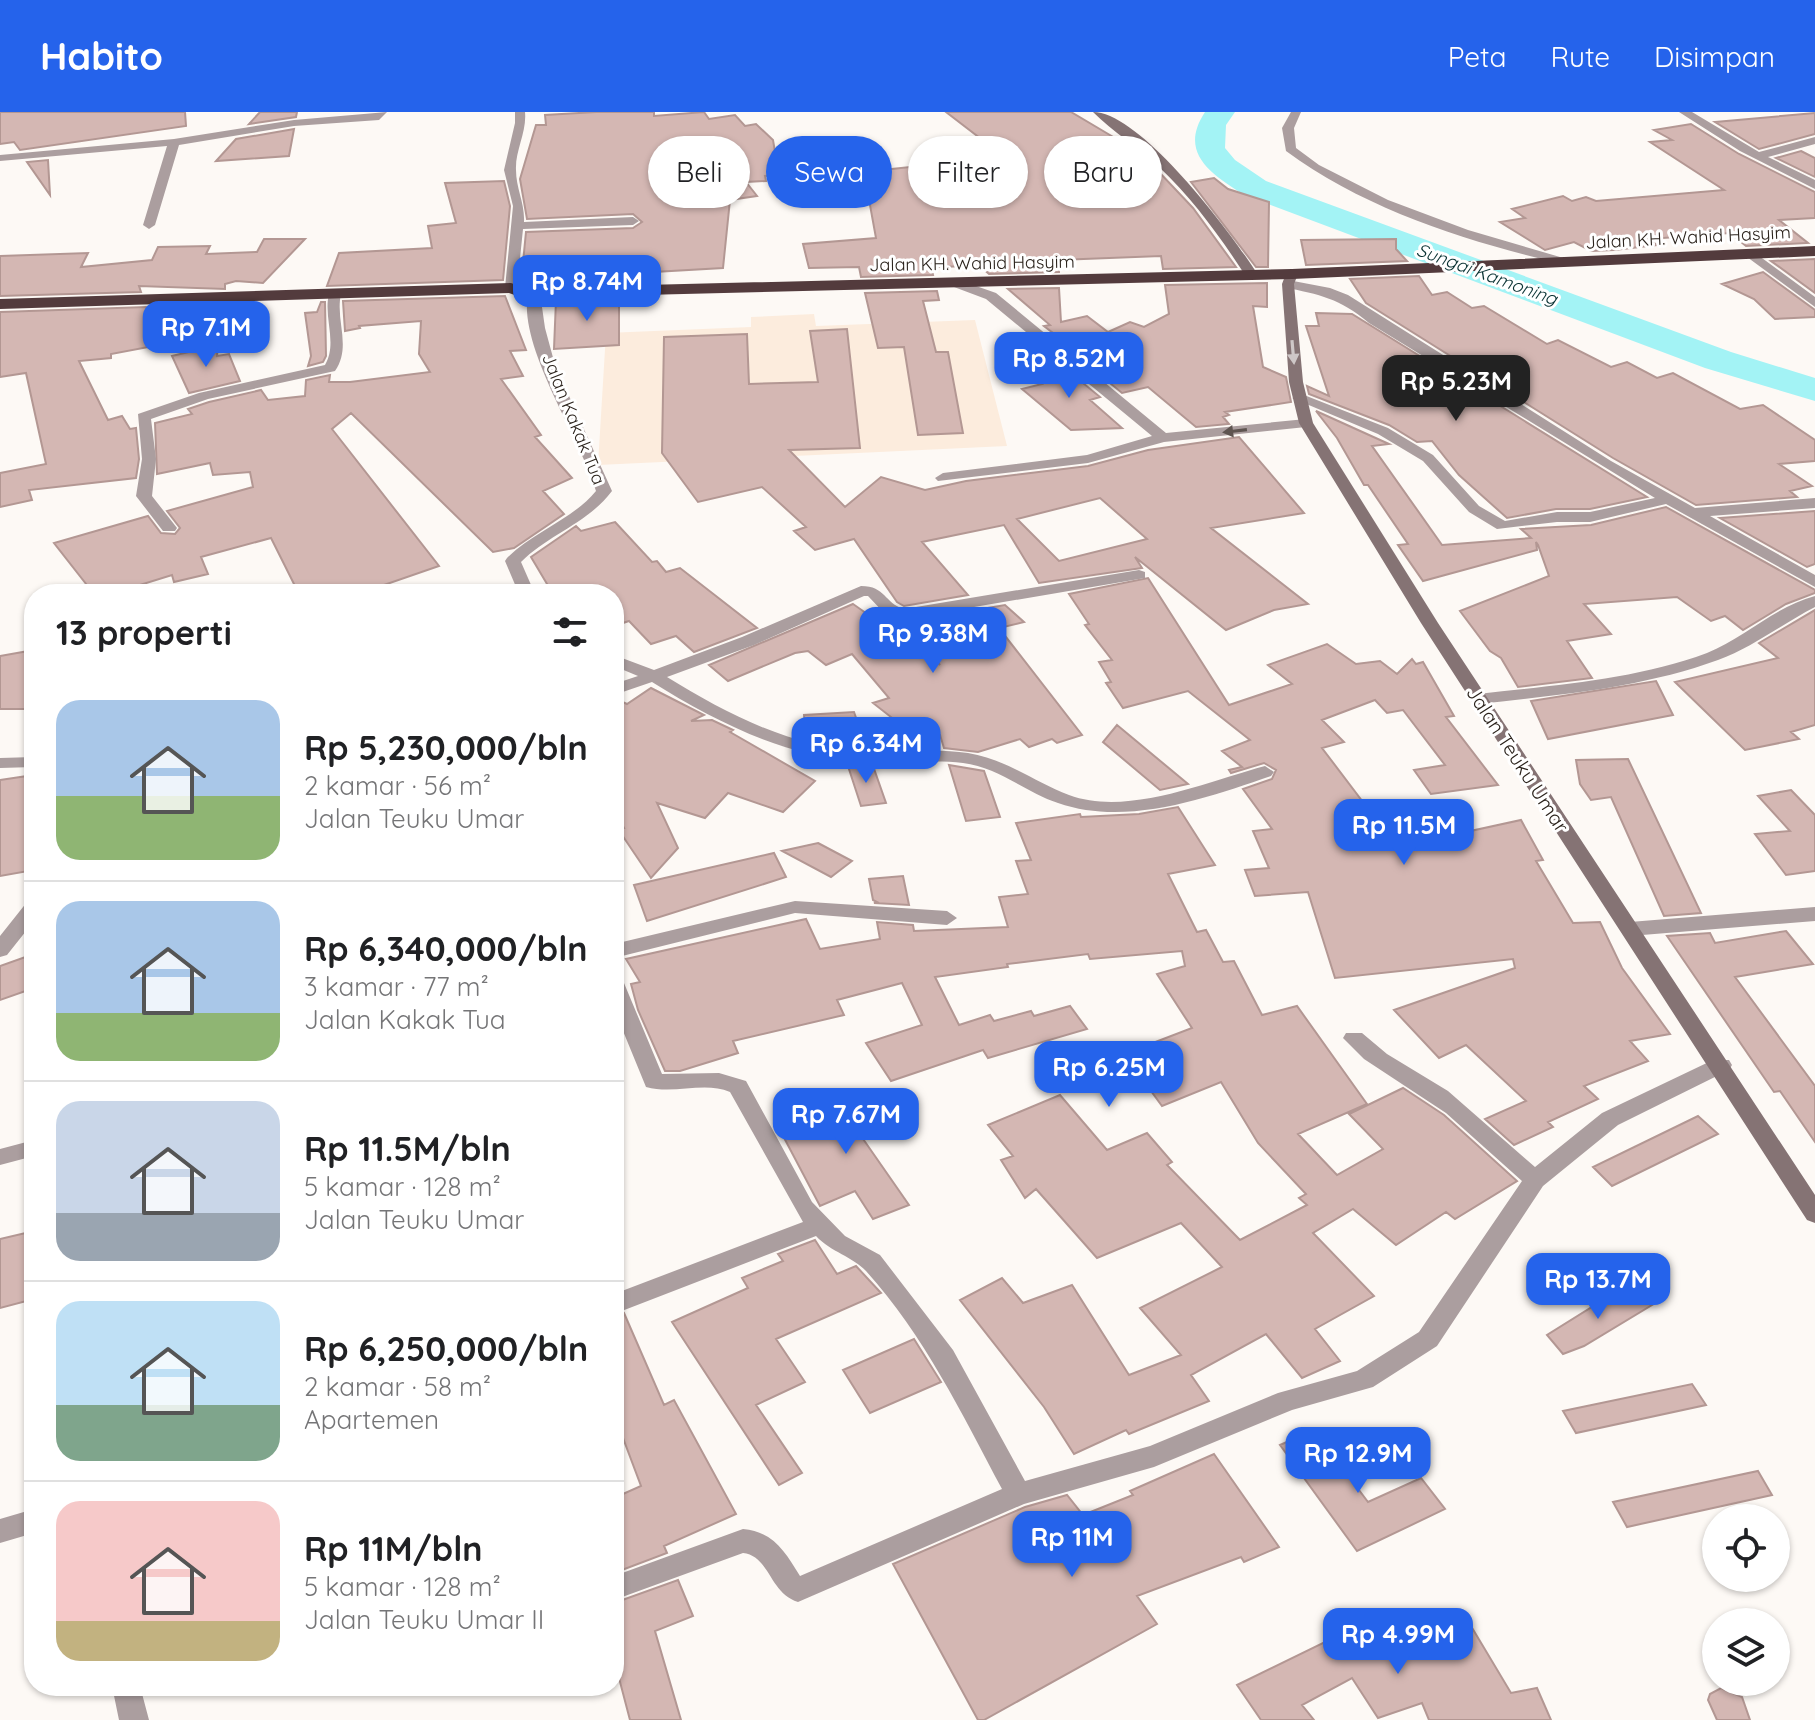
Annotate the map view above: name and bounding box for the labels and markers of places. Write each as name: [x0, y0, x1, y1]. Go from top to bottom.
pin: Rp 8.74M: [504, 255, 670, 323]
pin: Rp 7.1M: [132, 301, 280, 369]
pin: Rp 8.52M: [986, 332, 1152, 400]
pin: Rp 5.23M: [1373, 355, 1539, 423]
pin: Rp 9.38M: [850, 607, 1016, 675]
pin: Rp 6.34M: [783, 717, 949, 785]
pin: Rp 11.5M: [1321, 799, 1487, 867]
pin: Rp 6.25M: [1026, 1041, 1192, 1109]
pin: Rp 7.67M: [763, 1088, 929, 1156]
pin: Rp 13.7M: [1515, 1253, 1681, 1321]
pin: Rp 12.9M: [1275, 1427, 1441, 1495]
pin: Rp 11M: [1007, 1511, 1137, 1579]
pin: Rp 4.99M: [1315, 1608, 1481, 1676]

